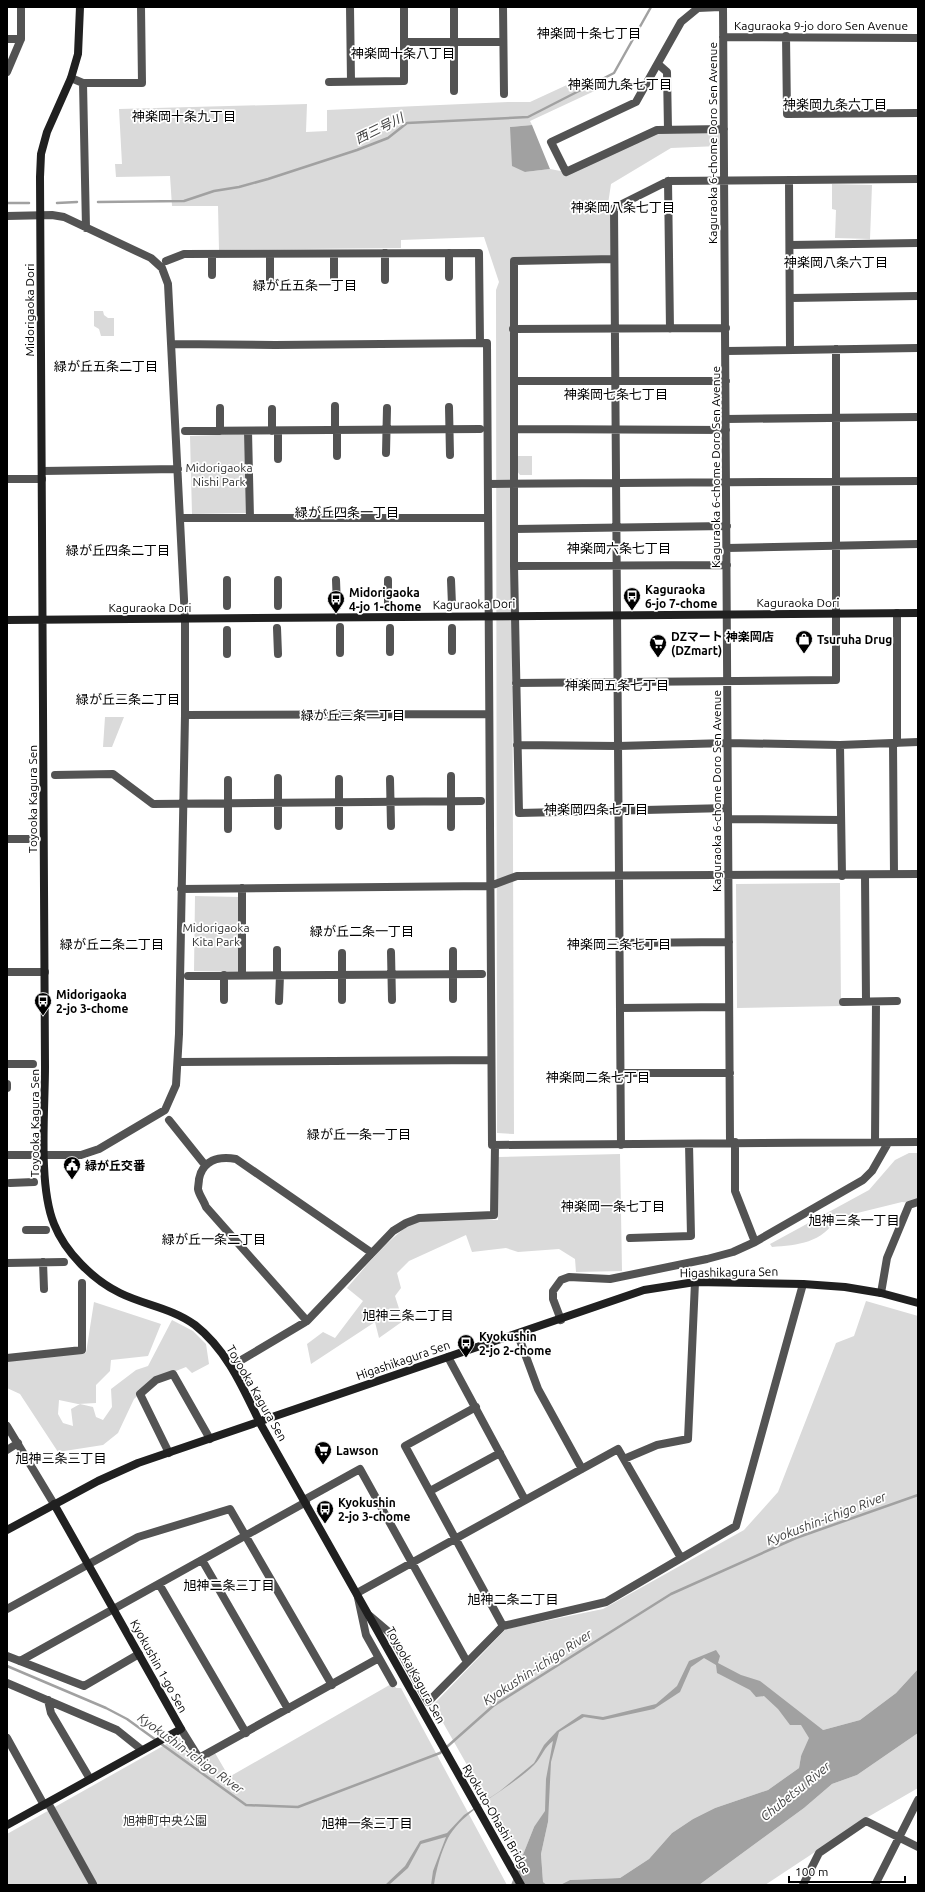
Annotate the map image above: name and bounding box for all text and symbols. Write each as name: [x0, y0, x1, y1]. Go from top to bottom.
street label: Kaguraoka 9-jo doro Sen Avenue: [734, 19, 908, 32]
district label: 神楽岡十条七丁目: [537, 26, 641, 40]
street label: Kaguraoka 6-chome Doro Sen Avenue: [706, 42, 719, 244]
district label: 神楽岡十条八丁目: [351, 46, 455, 60]
district label: 神楽岡九条七丁目: [568, 77, 672, 91]
district label: 神楽岡九条六丁目: [783, 97, 887, 111]
district label: 神楽岡十条九丁目: [132, 109, 236, 123]
water label: 西三号川: [353, 109, 407, 146]
district label: 神楽岡八条七丁目: [571, 200, 675, 214]
district label: 神楽岡八条六丁目: [784, 255, 888, 269]
street label: Midorigaoka Dori: [23, 263, 36, 356]
district label: 緑が丘五条一丁目: [253, 278, 357, 292]
district label: 緑が丘五条二丁目: [54, 359, 158, 373]
street label: Kaguraoka 6-chome Doro Sen Avenue: [709, 366, 722, 568]
district label: 神楽岡七条七丁目: [564, 387, 668, 401]
park label: Midorigaoka Nishi Park: [185, 461, 253, 488]
district label: 緑が丘四条一丁目: [295, 505, 399, 519]
district label: 神楽岡六条七丁目: [567, 541, 671, 555]
district label: 緑が丘四条二丁目: [66, 543, 170, 557]
place label: Kaguraoka 6-jo 7-chome: [645, 583, 717, 610]
place label: Midorigaoka 4-jo 1-chome: [349, 586, 421, 613]
bus stop icon: Kaguraoka 6-jo 7-chome: [622, 586, 642, 611]
bus stop icon: Midorigaoka 4-jo 1-chome: [326, 589, 346, 614]
street label: Kaguraoka Dori: [757, 596, 840, 609]
street label: Kaguraoka Dori: [432, 597, 516, 611]
street label: Kaguraoka Dori: [109, 601, 192, 614]
shop icon: Tsuruha Drug: [794, 629, 814, 654]
place label: DZマート 神楽岡店 (DZmart): [671, 630, 774, 658]
supermarket icon: DZマート 神楽岡店 (DZmart): [648, 633, 668, 658]
place label: Tsuruha Drug: [817, 633, 892, 646]
district label: 神楽岡五条七丁目: [565, 678, 669, 692]
street label: Kaguraoka 6-chome Doro Sen Avenue: [710, 690, 723, 892]
district label: 緑が丘三条二丁目: [76, 692, 180, 706]
district label: 緑が丘三条一丁目: [301, 708, 405, 722]
street label: Toyooka Kagura Sen: [26, 745, 39, 853]
district label: 神楽岡四条七丁目: [544, 802, 648, 816]
park label: Midorigaoka Kita Park: [182, 921, 250, 948]
district label: 緑が丘二条一丁目: [310, 924, 414, 938]
district label: 緑が丘二条二丁目: [60, 937, 164, 951]
district label: 神楽岡三条七丁目: [567, 937, 671, 951]
place label: Midorigaoka 2-jo 3-chome: [56, 988, 128, 1015]
bus stop icon: Midorigaoka 2-jo 3-chome: [33, 991, 53, 1016]
street label: Toyooka Kagura Sen: [28, 1069, 41, 1177]
district label: 神楽岡二条七丁目: [546, 1070, 650, 1084]
district label: 緑が丘一条一丁目: [307, 1127, 411, 1141]
public building icon: 緑が丘交番: [62, 1155, 82, 1180]
place label: 緑が丘交番: [85, 1159, 146, 1172]
district label: 神楽岡一条七丁目: [561, 1199, 665, 1213]
district label: 旭神三条一丁目: [808, 1213, 900, 1227]
district label: 緑が丘一条二丁目: [162, 1232, 266, 1246]
street label: Higashikagura Sen: [680, 1265, 778, 1279]
district label: 旭神三条二丁目: [362, 1308, 454, 1322]
place label: Kyokushin 2-jo 2-chome: [479, 1330, 551, 1357]
bus stop icon: Kyokushin 2-jo 2-chome: [456, 1333, 476, 1358]
street label: Higashikagura Sen: [354, 1338, 452, 1382]
street label: Toyooka Kagura Sen: [224, 1343, 290, 1443]
supermarket icon: Lawson: [313, 1440, 333, 1465]
place label: Lawson: [336, 1444, 378, 1457]
district label: 旭神三条三丁目: [15, 1451, 107, 1465]
water label: Kyokushin-ichigo River: [764, 1488, 889, 1547]
place label: Kyokushin 2-jo 3-chome: [338, 1496, 410, 1523]
bus stop icon: Kyokushin 2-jo 3-chome: [315, 1499, 335, 1524]
district label: 旭神二条三丁目: [183, 1578, 275, 1592]
district label: 旭神二条二丁目: [467, 1592, 559, 1606]
street label: Kyokushin 1-go Sen: [128, 1617, 190, 1715]
street label: Toyooka Kagura Sen: [384, 1624, 448, 1726]
water label: Kyokushin-ichigo River: [480, 1626, 595, 1708]
water label: Kyokushin-ichigo River: [135, 1710, 247, 1797]
water label: Chubetsu River: [757, 1758, 833, 1823]
street label: Ryokuto-Ohashi Bridge: [460, 1762, 534, 1876]
park label: 旭神町中央公園: [123, 1814, 207, 1827]
district label: 旭神一条三丁目: [321, 1816, 413, 1830]
scale bar: [789, 1858, 905, 1884]
text: 100 m: [795, 1865, 828, 1878]

